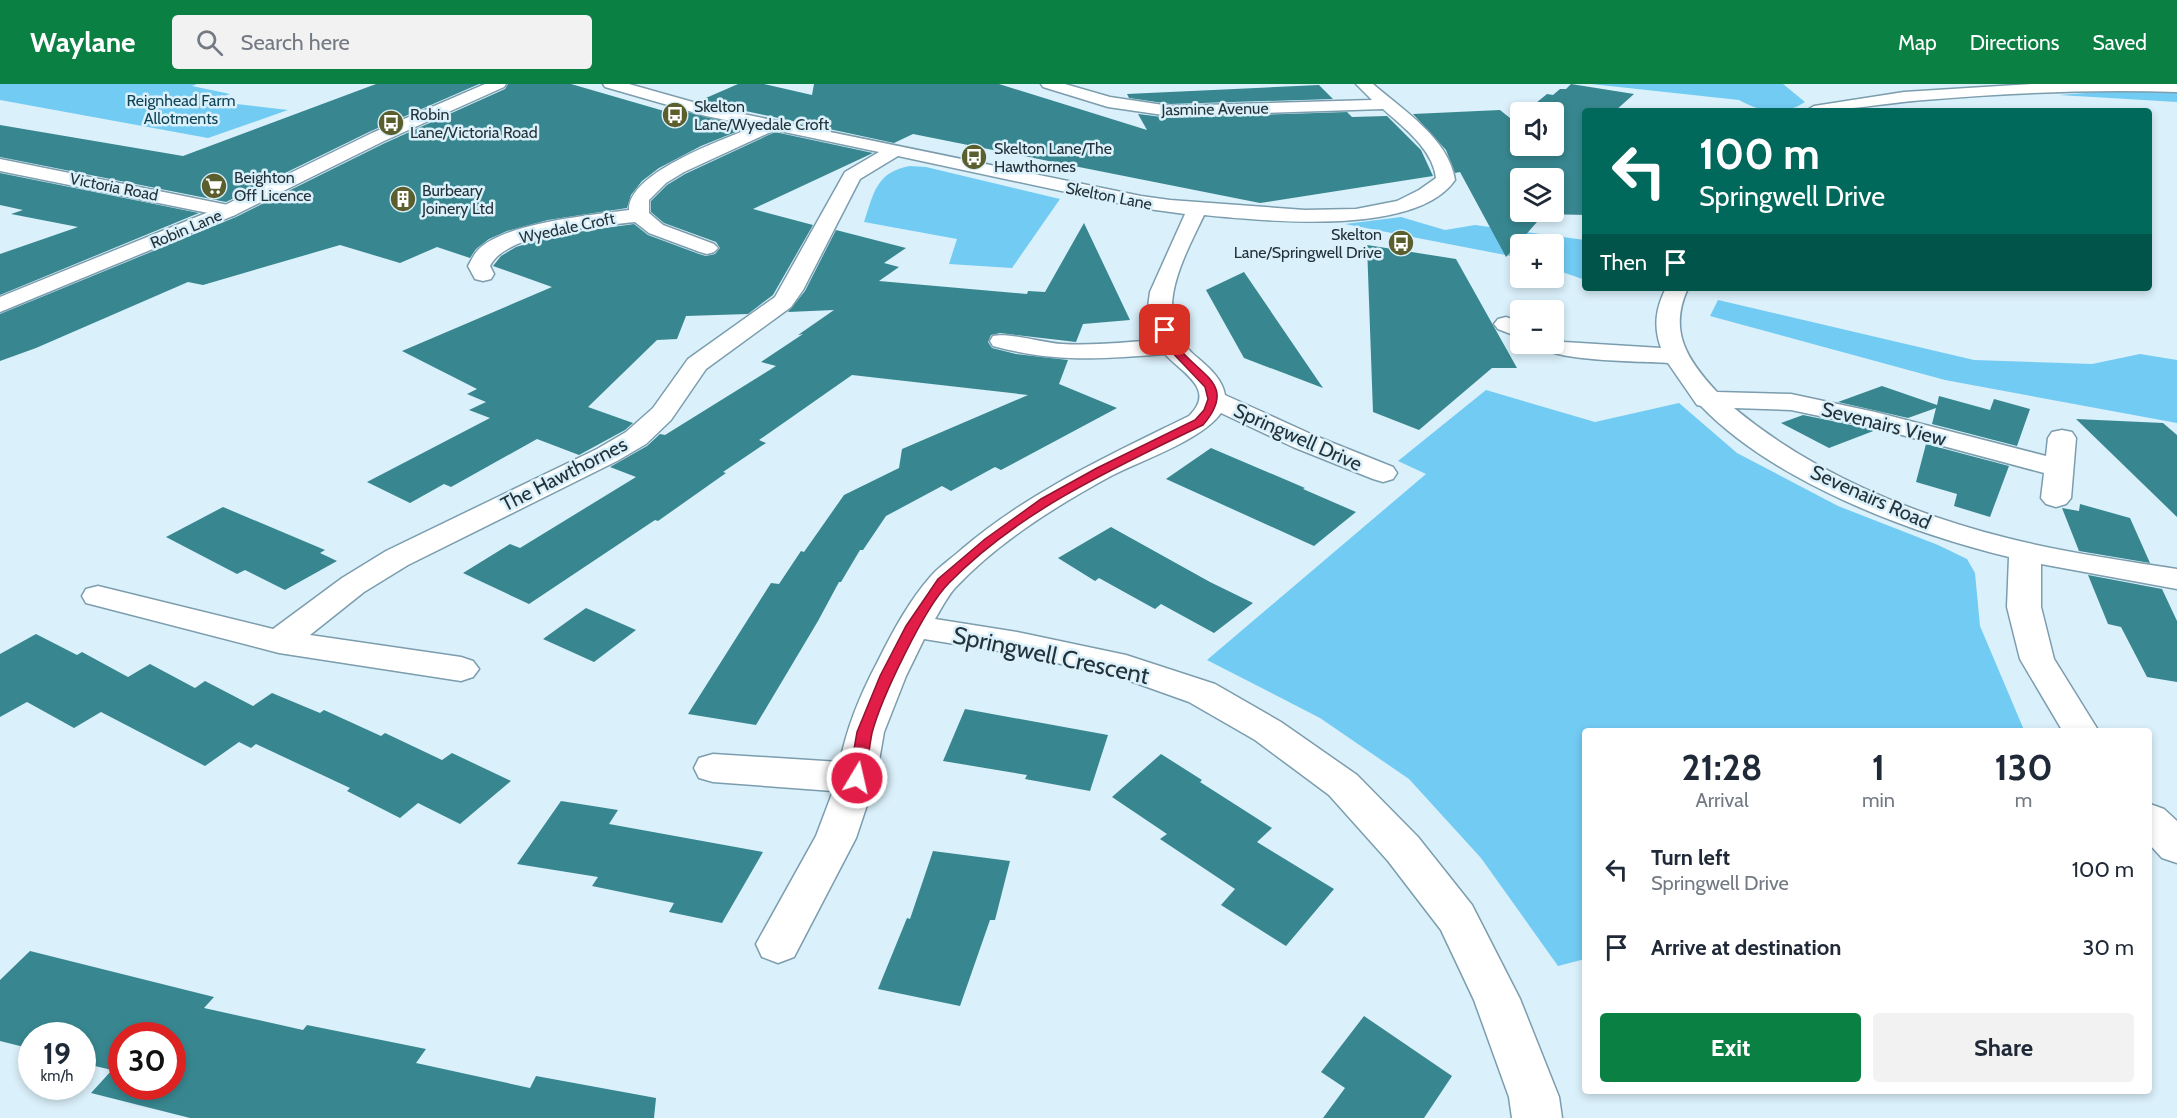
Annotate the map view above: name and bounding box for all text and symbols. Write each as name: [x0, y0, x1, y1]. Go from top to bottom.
search box: [172, 15, 592, 69]
text: Waylane: [30, 25, 136, 59]
icon: search: [193, 26, 226, 59]
text: Search here: [241, 29, 350, 56]
text: Map: [1898, 30, 1937, 55]
text: Directions: [1970, 30, 2059, 55]
text: Saved: [2092, 30, 2147, 55]
park label: Reignhead Farm Allotments: [126, 91, 236, 128]
place label: Skelton Lane/Wyedale Croft: [694, 97, 830, 134]
street label: Jasmine Avenue: [1160, 99, 1269, 119]
bus stop icon: Skelton Lane/Wyedale Croft: [660, 100, 690, 130]
map controls: [1510, 102, 1564, 354]
button: sound: [1510, 102, 1564, 156]
place label: Robin Lane/Victoria Road: [410, 105, 538, 142]
bus stop icon: Robin Lane/Victoria Road: [376, 108, 406, 138]
text: 100 m: [1699, 128, 1820, 180]
icon: left: [1600, 132, 1678, 210]
place label: Skelton Lane/The Hawthornes: [994, 139, 1112, 176]
bus stop icon: Skelton Lane/The Hawthornes: [959, 142, 989, 172]
place label: Beighton Off Licence: [234, 168, 311, 205]
button: layers: [1510, 168, 1564, 222]
street label: Victoria Road: [68, 169, 160, 205]
supermarket icon: Beighton Off Licence: [199, 171, 229, 201]
street label: Skelton Lane: [1064, 178, 1154, 214]
text: Springwell Drive: [1699, 180, 1885, 213]
place label: Burbeary Joinery Ltd: [421, 181, 494, 218]
building icon: Burbeary Joinery Ltd: [388, 184, 418, 214]
street label: Robin Lane: [147, 205, 225, 253]
street label: Wyedale Croft: [518, 208, 617, 247]
place label: Skelton Lane/Springwell Drive: [1234, 225, 1382, 262]
bus stop icon: Skelton Lane/Springwell Drive: [1386, 228, 1416, 258]
button: +: [1510, 234, 1564, 288]
icon: arrive: [1659, 246, 1692, 279]
text: Then: [1600, 249, 1647, 276]
button: −: [1510, 300, 1564, 354]
pin: [1139, 304, 1190, 355]
icon: arrive: [1148, 313, 1181, 346]
street label: Sevenairs View: [1819, 397, 1949, 451]
street label: Springwell Drive: [1230, 398, 1366, 476]
street label: The Hawthornes: [497, 432, 631, 516]
street label: Sevenairs Road: [1807, 460, 1935, 534]
street label: Springwell Crescent: [950, 620, 1152, 690]
text: 21:28: [1681, 745, 1763, 789]
text: 1: [1872, 745, 1885, 789]
text: 130: [1994, 745, 2053, 789]
position arrow: [825, 746, 889, 810]
text: Arrival: [1695, 788, 1749, 812]
text: min: [1862, 788, 1895, 812]
text: m: [2015, 788, 2032, 812]
text: Turn left: [1651, 844, 1730, 871]
icon: left: [1600, 853, 1633, 886]
text: 100 m: [2072, 856, 2134, 883]
text: Springwell Drive: [1651, 871, 1789, 895]
icon: arrive: [1600, 931, 1633, 964]
text: Arrive at destination: [1651, 934, 1841, 961]
text: 30 m: [2082, 934, 2134, 961]
button: Exit: [1600, 1013, 1861, 1082]
button: Share: [1873, 1013, 2134, 1082]
speed limit sign: 30: [108, 1022, 186, 1100]
text: 19: [43, 1035, 71, 1072]
text: km/h: [41, 1067, 73, 1085]

